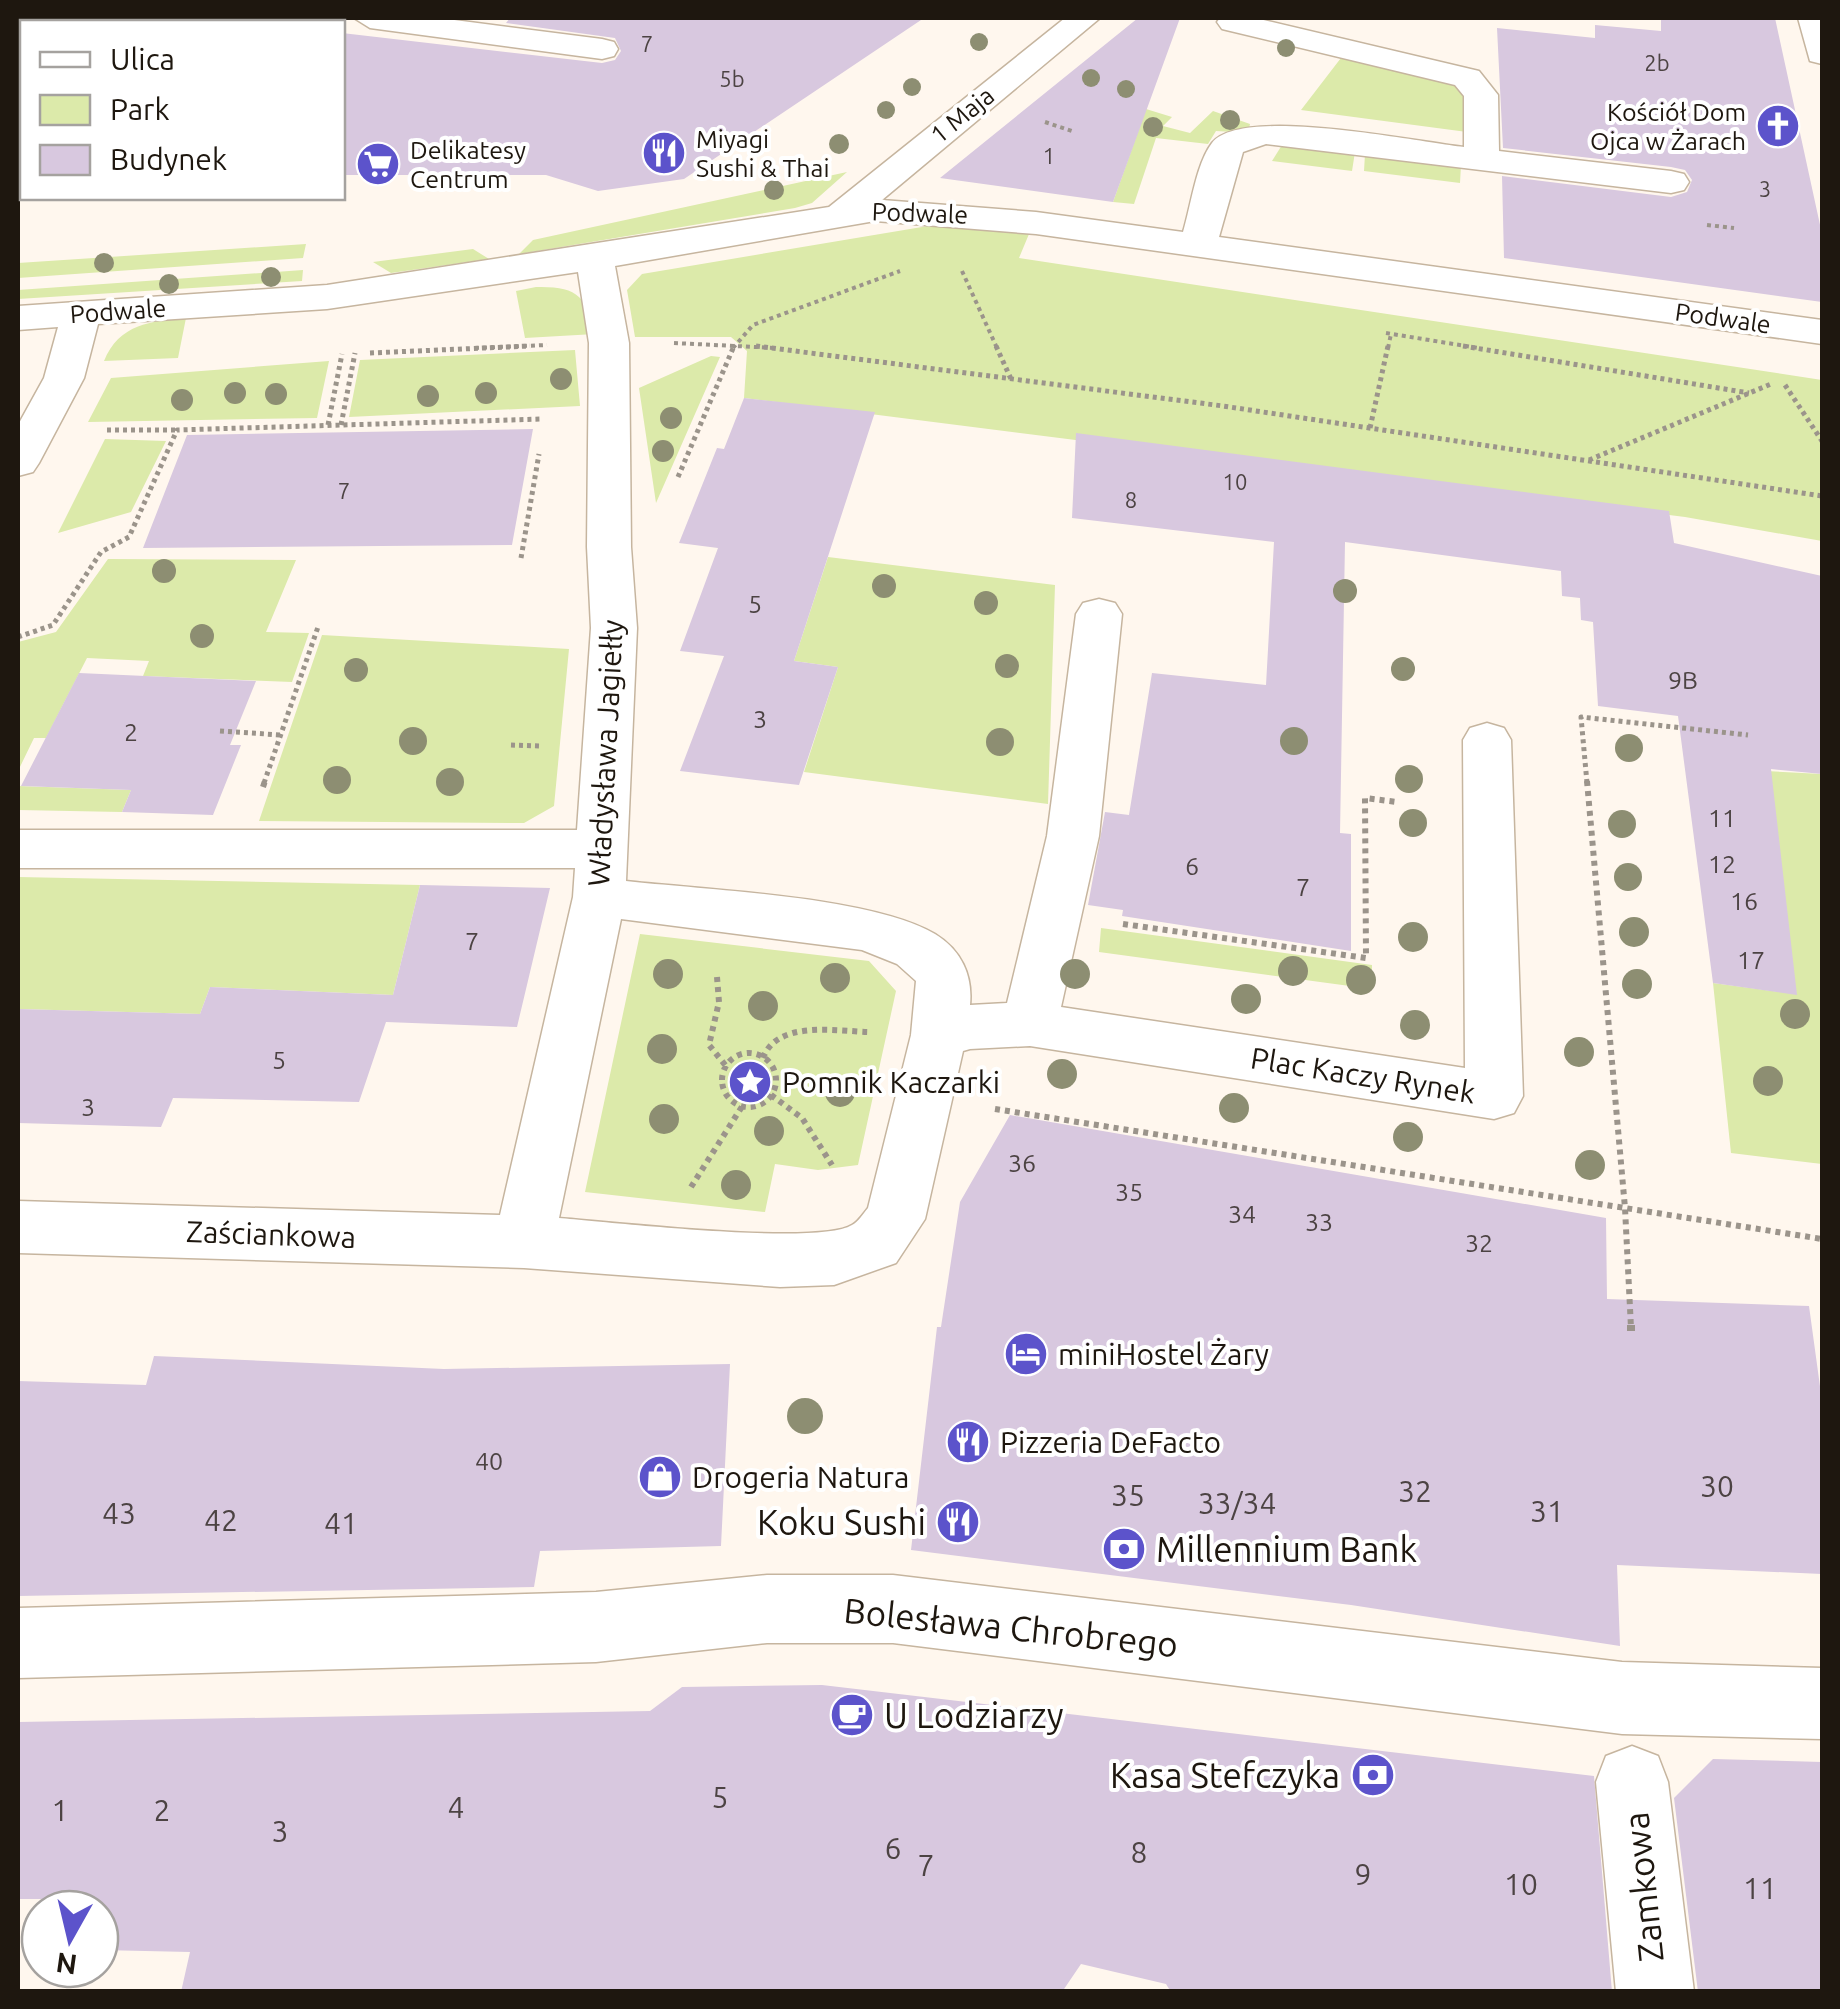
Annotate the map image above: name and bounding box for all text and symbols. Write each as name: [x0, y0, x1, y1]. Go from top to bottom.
legend: [20, 20, 345, 200]
house number: 7: [641, 31, 653, 56]
text: Ulica: [110, 42, 175, 76]
house number: 2b: [1644, 50, 1670, 75]
house number: 5b: [719, 66, 745, 91]
street label: 1 Maja: [925, 81, 999, 149]
text: Park: [110, 92, 170, 126]
place label: Kościół Dom Ojca w Żarach: [1590, 98, 1746, 155]
church icon: Kościół Dom Ojca w Żarach: [1755, 103, 1801, 149]
place label: Miyagi Sushi & Thai: [696, 125, 829, 182]
restaurant icon: Miyagi Sushi & Thai: [641, 130, 687, 176]
place label: Delikatesy Centrum: [410, 136, 526, 193]
supermarket icon: Delikatesy Centrum: [355, 141, 401, 187]
text: Budynek: [110, 142, 227, 176]
house number: 1: [1043, 143, 1055, 168]
house number: 3: [1759, 176, 1771, 201]
street label: Podwale: [871, 197, 969, 229]
street label: Podwale: [69, 294, 167, 328]
street label: Podwale: [1673, 297, 1773, 339]
house number: 10: [1223, 469, 1247, 494]
house number: 7: [338, 478, 350, 503]
house number: 8: [1125, 487, 1137, 512]
house number: 5: [748, 590, 762, 618]
street label: Władysława Jagiełły: [581, 619, 629, 887]
house number: 9B: [1668, 666, 1698, 694]
house number: 3: [753, 705, 767, 733]
house number: 2: [124, 718, 138, 746]
house number: 11: [1708, 804, 1736, 832]
house number: 12: [1708, 850, 1736, 878]
house number: 6: [1185, 852, 1199, 880]
house number: 7: [1296, 873, 1310, 901]
house number: 16: [1730, 887, 1758, 915]
house number: 7: [465, 927, 479, 955]
house number: 17: [1737, 946, 1765, 974]
street label: Plac Kaczy Rynek: [1248, 1040, 1478, 1110]
house number: 5: [272, 1046, 286, 1074]
place icon: Pomnik Kaczarki: [727, 1059, 773, 1105]
place label: Pomnik Kaczarki: [782, 1065, 1000, 1099]
house number: 3: [81, 1093, 95, 1121]
house number: 36: [1008, 1149, 1036, 1177]
house number: 35: [1115, 1178, 1143, 1206]
house number: 34: [1228, 1200, 1256, 1228]
house number: 33: [1305, 1208, 1333, 1236]
street label: Zaściankowa: [185, 1214, 357, 1254]
house number: 32: [1465, 1229, 1493, 1257]
hotel icon: miniHostel Żary: [1003, 1331, 1049, 1377]
place label: miniHostel Żary: [1058, 1337, 1269, 1371]
restaurant icon: Pizzeria DeFacto: [945, 1419, 991, 1465]
place label: Pizzeria DeFacto: [1000, 1425, 1221, 1459]
house number: 40: [475, 1447, 503, 1475]
shop icon: Drogeria Natura: [637, 1454, 683, 1500]
place label: Drogeria Natura: [692, 1460, 909, 1494]
house number: 30: [1700, 1469, 1734, 1503]
house number: 32: [1398, 1474, 1432, 1508]
house number: 35: [1111, 1478, 1145, 1512]
house number: 33/34: [1198, 1486, 1276, 1520]
house number: 31: [1530, 1494, 1564, 1528]
house number: 43: [102, 1496, 136, 1530]
restaurant icon: Koku Sushi: [935, 1499, 981, 1545]
place label: Koku Sushi: [757, 1502, 926, 1542]
house number: 42: [204, 1503, 238, 1537]
house number: 41: [324, 1506, 358, 1540]
bank icon: Millennium Bank: [1101, 1526, 1147, 1572]
place label: Millennium Bank: [1156, 1529, 1417, 1569]
street label: Bolesława Chrobrego: [842, 1590, 1180, 1664]
cafe icon: U Lodziarzy: [829, 1692, 875, 1738]
place label: U Lodziarzy: [884, 1695, 1064, 1735]
bank icon: Kasa Stefczyka: [1350, 1752, 1396, 1798]
place label: Kasa Stefczyka: [1110, 1755, 1340, 1795]
house number: 5: [712, 1780, 728, 1814]
house number: 4: [448, 1790, 464, 1824]
house number: 1: [52, 1793, 68, 1827]
house number: 2: [154, 1793, 170, 1827]
street label: Zamkowa: [1615, 1810, 1671, 1964]
house number: 3: [272, 1814, 288, 1848]
house number: 6: [885, 1831, 901, 1865]
house number: 8: [1131, 1835, 1147, 1869]
house number: 7: [918, 1848, 934, 1882]
house number: 9: [1355, 1857, 1371, 1891]
house number: 10: [1504, 1867, 1538, 1901]
house number: 11: [1743, 1871, 1777, 1905]
north arrow: [20, 1889, 120, 1989]
text: N: [54, 1947, 79, 1981]

